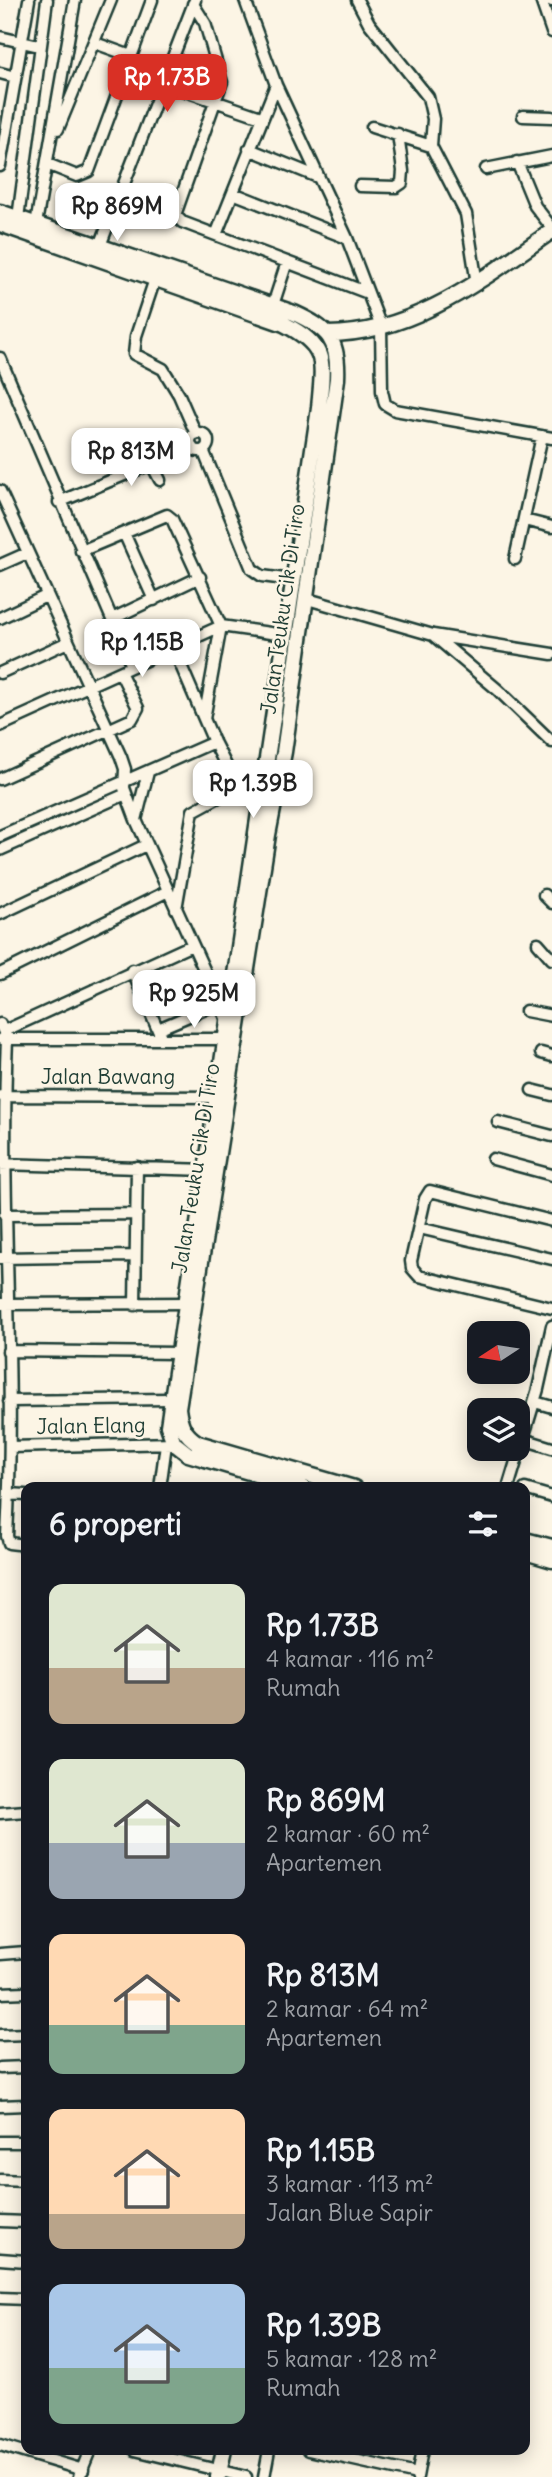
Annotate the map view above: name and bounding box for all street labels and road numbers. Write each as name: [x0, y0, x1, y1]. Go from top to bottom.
street label: Jalan Teuku Cik Di Tiro: [254, 502, 311, 716]
street label: Jalan Teuku Cik Di Tiro: [166, 1061, 225, 1275]
street label: Jalan Bawang: [41, 1063, 175, 1090]
street label: Jalan Elang: [36, 1411, 146, 1440]

